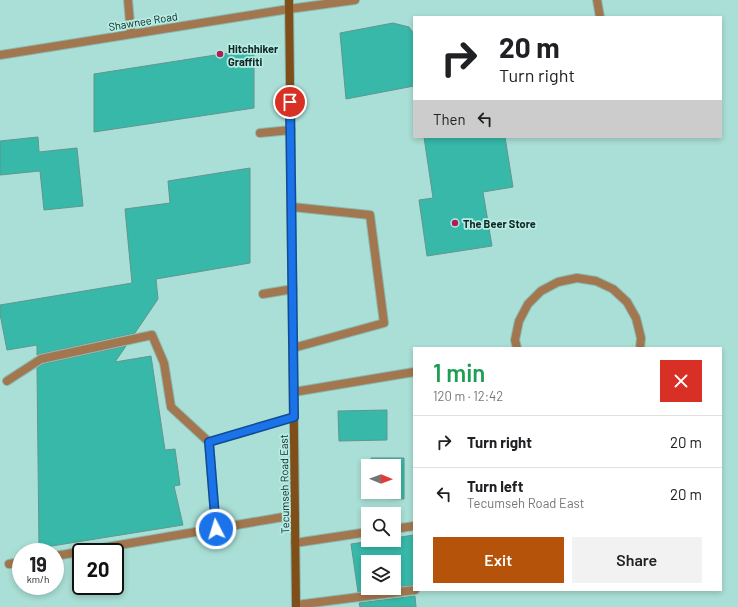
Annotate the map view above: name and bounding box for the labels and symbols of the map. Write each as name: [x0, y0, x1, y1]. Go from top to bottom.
street label: Shawnee Road: [107, 9, 179, 33]
place label: Hitchhiker Graffiti: [228, 42, 279, 68]
marker: Hitchhiker Graffiti: [215, 49, 225, 59]
pin: [273, 85, 307, 119]
place label: The Beer Store: [463, 217, 536, 230]
marker: The Beer Store: [450, 218, 460, 228]
street label: Tecumseh Road East: [277, 434, 291, 534]
north arrow: [361, 459, 401, 499]
position arrow: [195, 508, 237, 550]
speed limit sign: 20: [72, 543, 124, 595]

